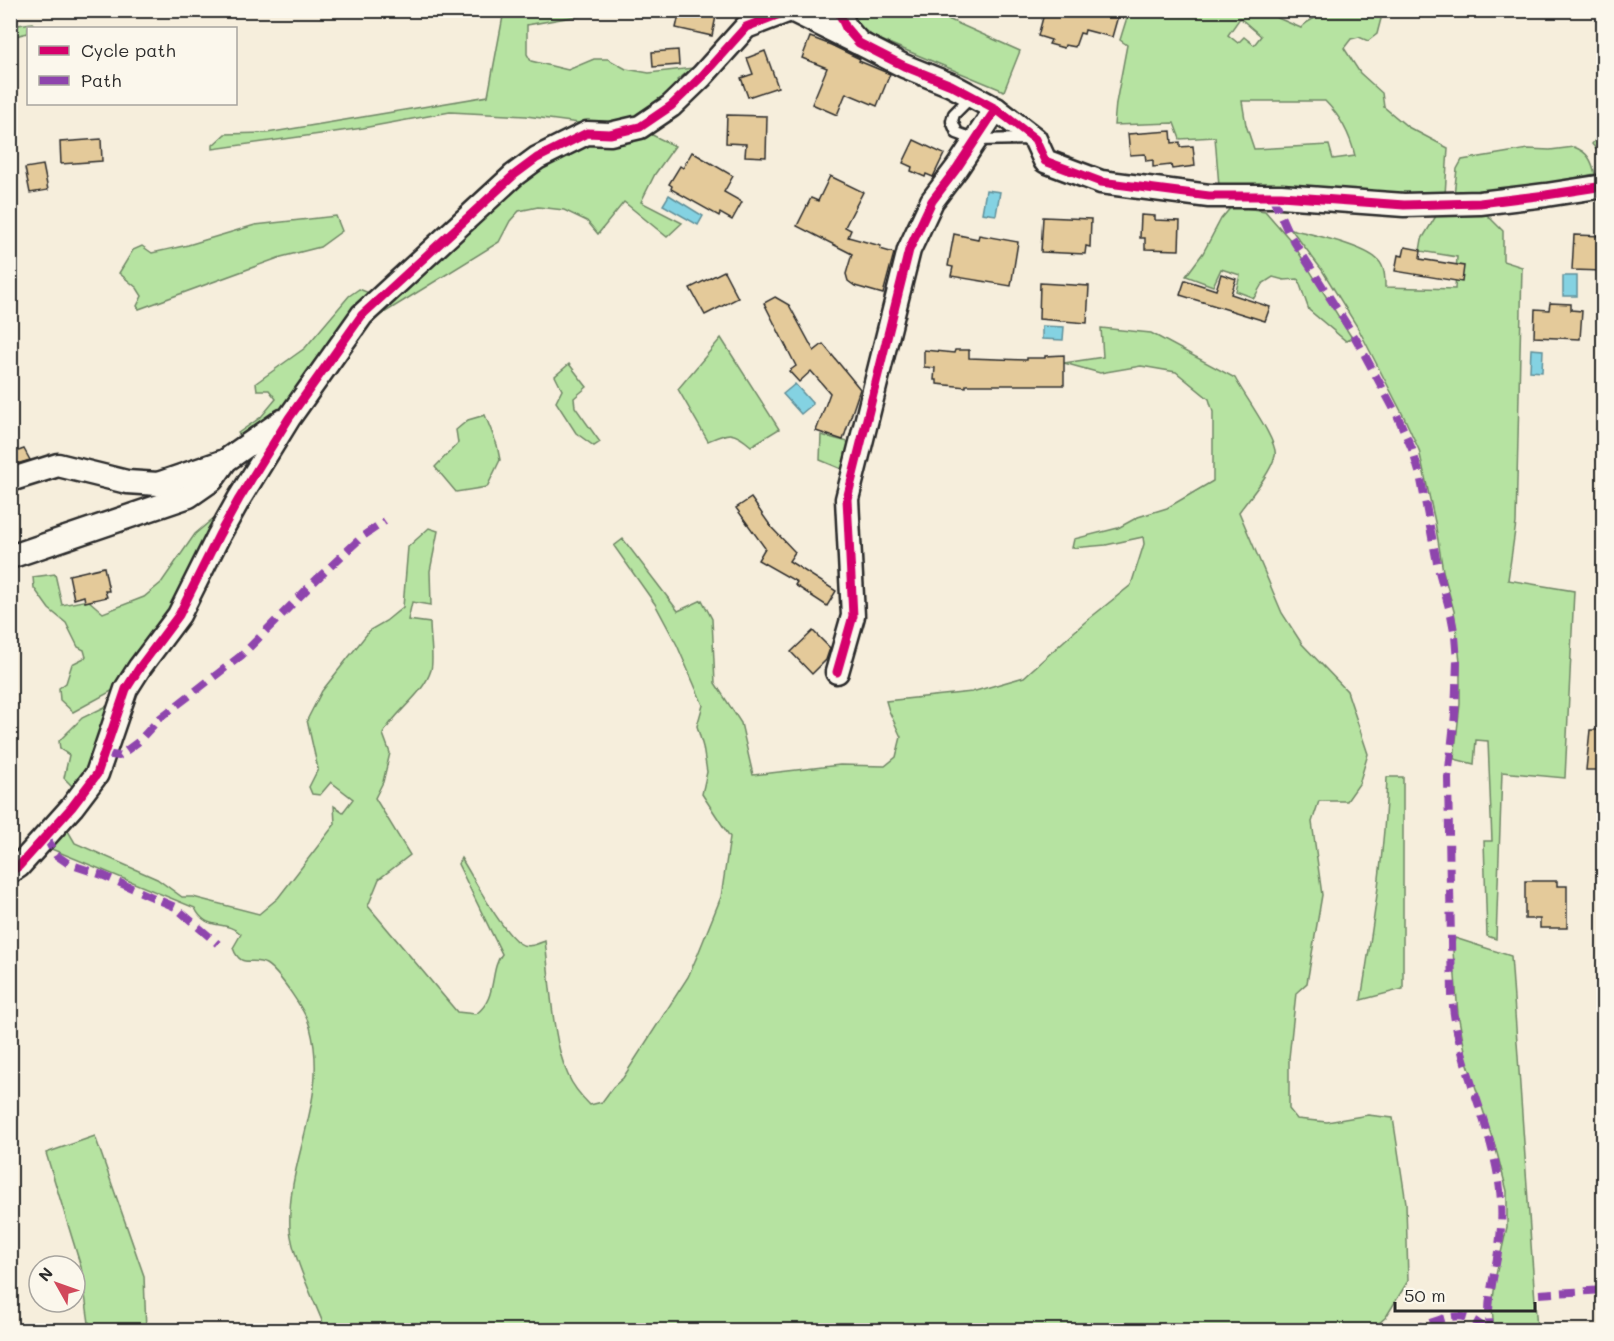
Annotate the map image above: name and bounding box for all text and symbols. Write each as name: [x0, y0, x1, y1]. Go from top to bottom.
legend: [27, 27, 237, 105]
text: Cycle path: [81, 38, 176, 62]
text: Path: [81, 68, 121, 92]
north arrow: [27, 1254, 87, 1314]
text: N: [33, 1263, 57, 1285]
scale bar: [1395, 1275, 1534, 1313]
text: 50 m: [1404, 1283, 1446, 1307]

